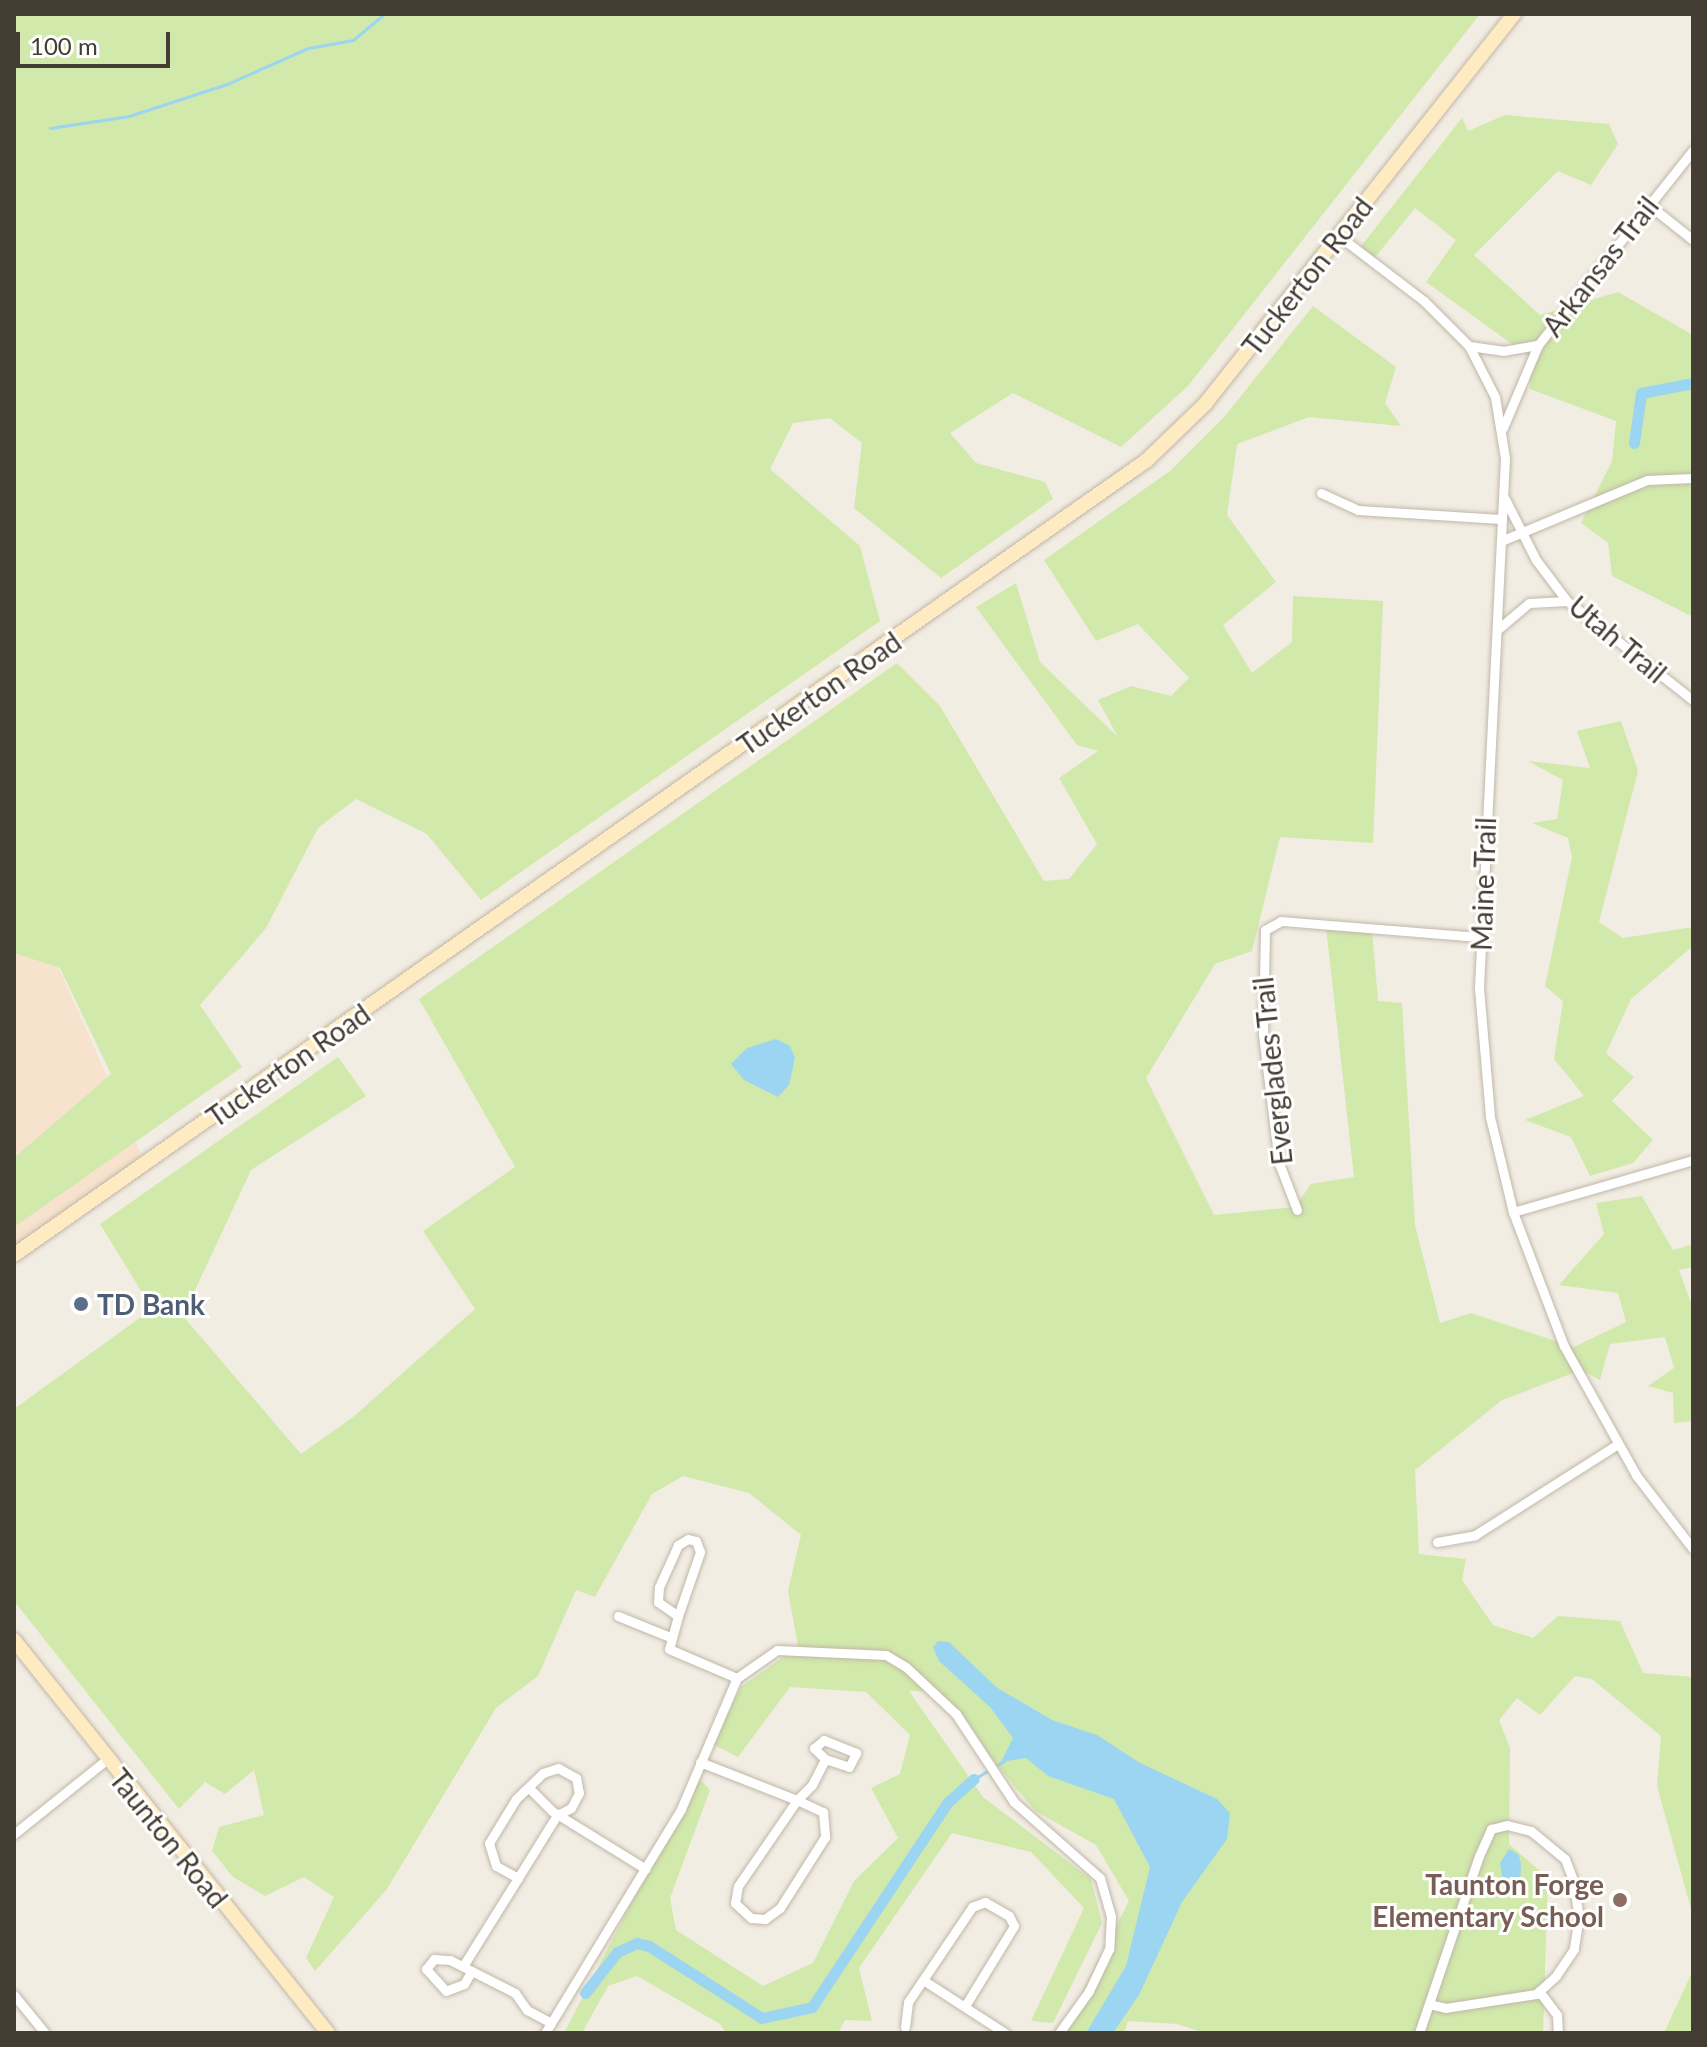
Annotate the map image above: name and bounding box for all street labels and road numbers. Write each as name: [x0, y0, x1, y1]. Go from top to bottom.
street label: Arkansas Trail: [1535, 189, 1665, 343]
street label: Tuckerton Road: [1235, 190, 1379, 362]
street label: Utah Trail: [1562, 588, 1674, 690]
street label: Tuckerton Road: [731, 624, 907, 762]
street label: Maine Trail: [1464, 816, 1502, 952]
street label: Everglades Trail: [1245, 975, 1299, 1167]
street label: Tuckerton Road: [200, 996, 376, 1134]
street label: Taunton Road: [103, 1762, 235, 1914]

